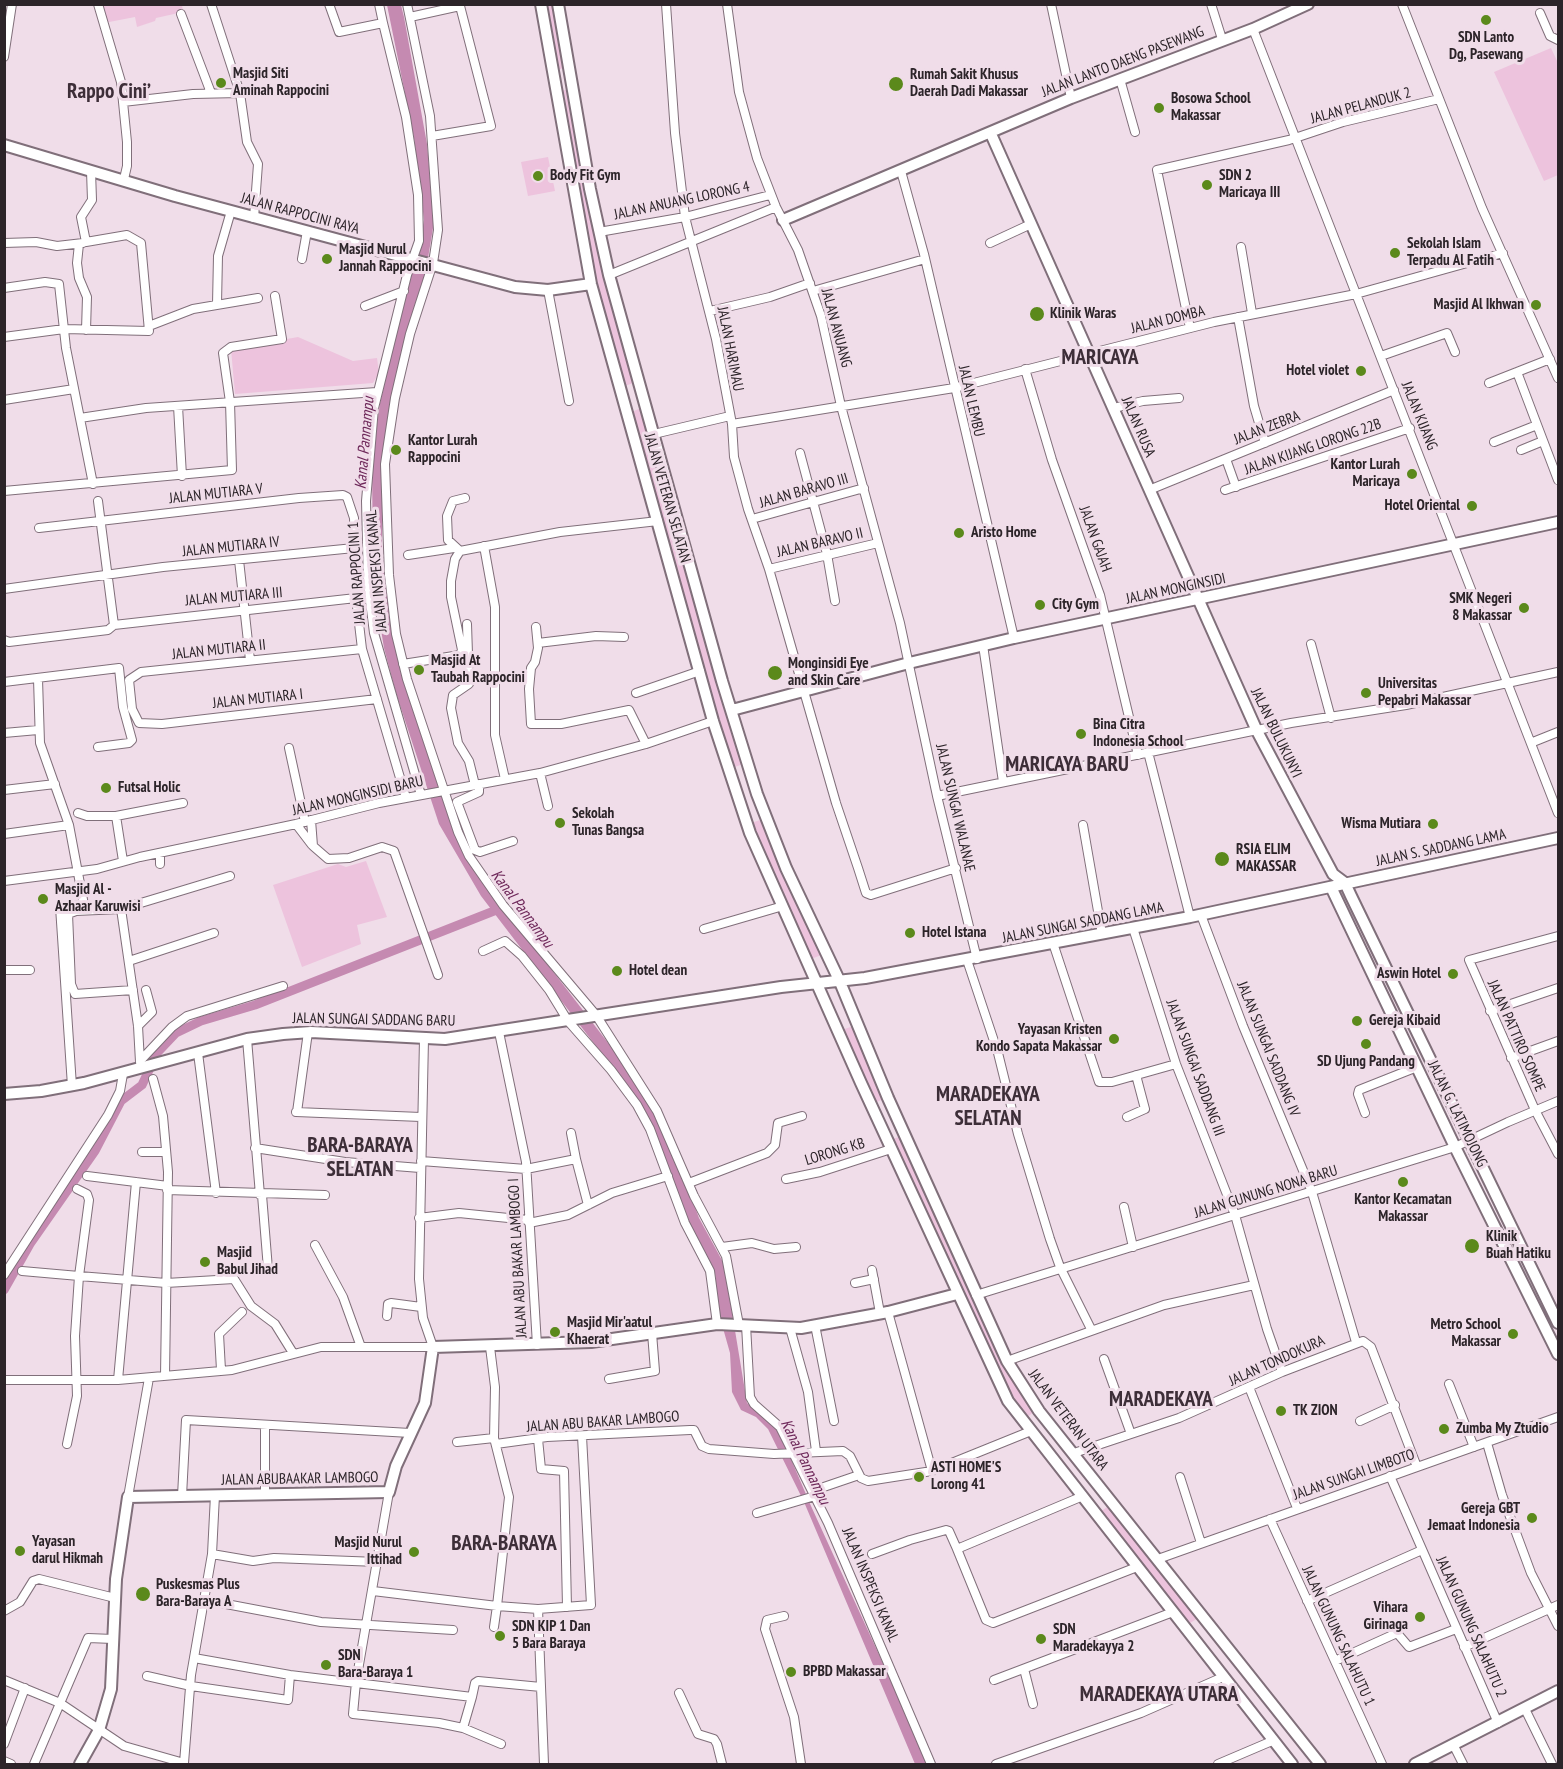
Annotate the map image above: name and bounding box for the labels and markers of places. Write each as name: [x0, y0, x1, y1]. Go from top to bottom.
marker: SDN Lanto Dg, Pasewang: [1479, 13, 1493, 27]
place label: SDN Lanto Dg, Pasewang: [1449, 29, 1523, 64]
place label: Masjid Siti Aminah Rappocini: [233, 65, 329, 100]
place label: Rumah Sakit Khusus Daerah Dadi Makassar: [910, 66, 1028, 101]
marker: Rumah Sakit Khusus Daerah Dadi Makassar: [887, 75, 905, 93]
marker: Masjid Siti Aminah Rappocini: [214, 76, 228, 90]
place label: Bosowa School Makassar: [1171, 90, 1251, 125]
marker: Bosowa School Makassar: [1152, 101, 1166, 115]
place label: Body Fit Gym: [550, 167, 620, 185]
place label: SDN 2 Maricaya III: [1219, 167, 1280, 202]
marker: Body Fit Gym: [531, 169, 545, 183]
marker: SDN 2 Maricaya III: [1200, 178, 1214, 192]
place label: Sekolah Islam Terpadu Al Fatih: [1407, 235, 1494, 270]
place label: Masjid Nurul Jannah Rappocini: [339, 241, 432, 276]
marker: Sekolah Islam Terpadu Al Fatih: [1388, 246, 1402, 260]
marker: Masjid Nurul Jannah Rappocini: [320, 252, 334, 266]
place label: Masjid Al Ikhwan: [1434, 296, 1524, 314]
marker: Masjid Al Ikhwan: [1529, 298, 1543, 312]
marker: Klinik Waras: [1028, 305, 1046, 323]
place label: Klinik Waras: [1050, 305, 1116, 323]
place label: Hotel violet: [1286, 362, 1349, 380]
marker: Hotel violet: [1354, 364, 1368, 378]
place label: Kantor Lurah Rappocini: [408, 432, 477, 467]
marker: Kantor Lurah Rappocini: [389, 443, 403, 457]
place label: Kantor Lurah Maricaya: [1331, 456, 1400, 491]
marker: Kantor Lurah Maricaya: [1405, 467, 1419, 481]
place label: Hotel Oriental: [1384, 497, 1460, 515]
marker: Hotel Oriental: [1465, 499, 1479, 513]
place label: Aristo Home: [971, 524, 1037, 542]
marker: Aristo Home: [952, 526, 966, 540]
place label: SMK Negeri 8 Makassar: [1449, 590, 1512, 625]
place label: City Gym: [1052, 596, 1099, 614]
marker: City Gym: [1033, 598, 1047, 612]
marker: SMK Negeri 8 Makassar: [1517, 601, 1531, 615]
place label: Masjid At Taubah Rappocini: [431, 652, 525, 687]
place label: Monginsidi Eye and Skin Care: [788, 655, 869, 690]
marker: Masjid At Taubah Rappocini: [412, 663, 426, 677]
marker: Monginsidi Eye and Skin Care: [766, 664, 784, 682]
place label: Universitas Pepabri Makassar: [1378, 675, 1471, 710]
marker: Universitas Pepabri Makassar: [1359, 686, 1373, 700]
place label: Bina Citra Indonesia School: [1093, 716, 1183, 751]
marker: Bina Citra Indonesia School: [1074, 727, 1088, 741]
place label: Futsal Holic: [118, 779, 180, 797]
marker: Futsal Holic: [99, 781, 113, 795]
place label: Sekolah Tunas Bangsa: [572, 805, 644, 840]
place label: Wisma Mutiara: [1341, 815, 1421, 833]
marker: Sekolah Tunas Bangsa: [553, 816, 567, 830]
marker: Wisma Mutiara: [1426, 817, 1440, 831]
place label: RSIA ELIM MAKASSAR: [1236, 841, 1297, 876]
marker: RSIA ELIM MAKASSAR: [1213, 850, 1231, 868]
place label: Masjid Al - Azhaar Karuwisi: [55, 881, 141, 916]
marker: Masjid Al - Azhaar Karuwisi: [36, 892, 50, 906]
place label: Hotel Istana: [922, 924, 986, 942]
marker: Hotel Istana: [903, 926, 917, 940]
place label: Hotel dean: [629, 962, 687, 980]
marker: Hotel dean: [610, 964, 624, 978]
place label: Aswin Hotel: [1377, 965, 1441, 983]
marker: Aswin Hotel: [1446, 967, 1460, 981]
place label: Gereja Kibaid: [1369, 1012, 1440, 1030]
marker: Gereja Kibaid: [1350, 1014, 1364, 1028]
place label: Yayasan Kristen Kondo Sapata Makassar: [976, 1021, 1102, 1056]
marker: Yayasan Kristen Kondo Sapata Makassar: [1107, 1032, 1121, 1046]
marker: SD Ujung Pandang: [1359, 1037, 1373, 1051]
place label: SD Ujung Pandang: [1317, 1053, 1415, 1071]
marker: Kantor Kecamatan Makassar: [1396, 1175, 1410, 1189]
place label: Kantor Kecamatan Makassar: [1354, 1191, 1452, 1226]
place label: Klinik Buah Hatiku: [1486, 1228, 1551, 1263]
marker: Klinik Buah Hatiku: [1463, 1237, 1481, 1255]
place label: Masjid Babul Jihad: [217, 1244, 278, 1279]
marker: Masjid Babul Jihad: [198, 1255, 212, 1269]
place label: Masjid Mir'aatul Khaerat: [567, 1314, 652, 1349]
place label: Metro School Makassar: [1431, 1316, 1501, 1351]
marker: Masjid Mir'aatul Khaerat: [548, 1325, 562, 1339]
marker: Metro School Makassar: [1506, 1327, 1520, 1341]
place label: TK ZION: [1293, 1402, 1338, 1420]
marker: TK ZION: [1274, 1404, 1288, 1418]
place label: Zumba My Ztudio: [1456, 1420, 1549, 1438]
marker: Zumba My Ztudio: [1437, 1422, 1451, 1436]
place label: ASTI HOME'S Lorong 41: [931, 1459, 1001, 1494]
marker: ASTI HOME'S Lorong 41: [912, 1470, 926, 1484]
place label: Gereja GBT Jemaat Indonesia: [1428, 1500, 1520, 1535]
marker: Gereja GBT Jemaat Indonesia: [1525, 1511, 1539, 1525]
place label: Yayasan darul Hikmah: [32, 1533, 103, 1568]
place label: Masjid Nurul Ittihad: [335, 1534, 402, 1569]
marker: Yayasan darul Hikmah: [13, 1544, 27, 1558]
marker: Masjid Nurul Ittihad: [407, 1545, 421, 1559]
place label: Puskesmas Plus Bara-Baraya A: [156, 1576, 240, 1611]
marker: Puskesmas Plus Bara-Baraya A: [134, 1585, 152, 1603]
place label: Vihara Girinaga: [1364, 1599, 1408, 1634]
marker: Vihara Girinaga: [1413, 1610, 1427, 1624]
place label: SDN KIP 1 Dan 5 Bara Baraya: [512, 1618, 591, 1653]
place label: SDN Maradekayya 2: [1053, 1621, 1134, 1656]
marker: SDN KIP 1 Dan 5 Bara Baraya: [493, 1629, 507, 1643]
marker: SDN Maradekayya 2: [1034, 1632, 1048, 1646]
place label: SDN Bara-Baraya 1: [338, 1647, 413, 1682]
marker: SDN Bara-Baraya 1: [319, 1658, 333, 1672]
place label: BPBD Makassar: [803, 1663, 886, 1681]
marker: BPBD Makassar: [784, 1665, 798, 1679]

